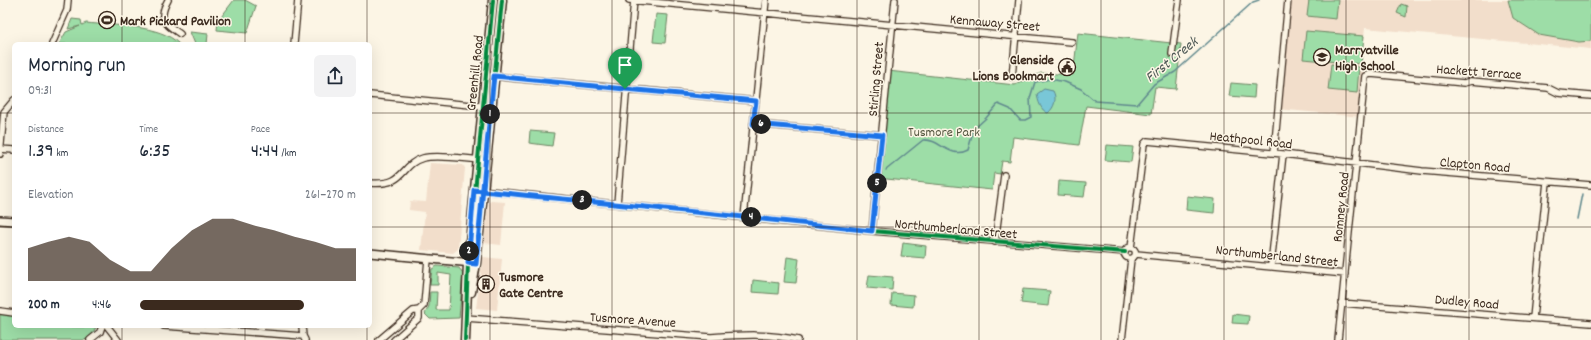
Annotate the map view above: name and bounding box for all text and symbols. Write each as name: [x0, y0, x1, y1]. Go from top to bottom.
sports icon: Mark Pickard Pavilion: [97, 10, 117, 30]
street label: Kennaway Street: [949, 10, 1041, 38]
place label: Mark Pickard Pavilion: [120, 12, 231, 32]
water label: First Creek: [1141, 31, 1205, 89]
street label: Greenhill Road: [462, 34, 490, 112]
street label: Stirling Street: [864, 41, 890, 117]
place label: Marryatville High School: [1335, 41, 1399, 77]
school or university icon: Marryatville High School: [1312, 47, 1332, 67]
pin: [608, 48, 642, 89]
text: Morning run: [28, 51, 126, 82]
place label: Glenside Lions Bookmart: [973, 51, 1055, 87]
icon: arrive: [614, 54, 636, 76]
button: share: [314, 55, 356, 97]
public building icon: Glenside Lions Bookmart: [1057, 57, 1077, 77]
street label: Hackett Terrace: [1436, 60, 1522, 86]
text: 09:31: [28, 82, 52, 101]
pin: 1: [480, 104, 500, 124]
text: 1: [489, 106, 491, 122]
pin: 6: [751, 114, 771, 134]
text: 6: [758, 116, 764, 132]
text: Distance: [28, 122, 64, 138]
text: Time: [139, 122, 158, 138]
text: Pace: [251, 122, 270, 138]
park label: Tusmore Park: [908, 123, 980, 143]
street label: Heathpool Road: [1208, 127, 1293, 155]
text: 1.39: [28, 138, 54, 166]
text: 6:35: [139, 138, 171, 166]
text: 4:44: [251, 138, 279, 166]
text: km: [54, 146, 68, 162]
text: /km: [279, 146, 297, 162]
street label: Clapton Road: [1439, 153, 1511, 179]
street label: Romney Road: [1328, 171, 1356, 243]
pin: 5: [867, 173, 887, 193]
text: 5: [874, 175, 880, 191]
text: Elevation: [28, 186, 73, 205]
text: 261–270 m: [305, 186, 356, 205]
pin: 3: [572, 190, 592, 210]
text: 3: [580, 192, 584, 208]
pin: 4: [741, 207, 761, 227]
text: 4: [749, 209, 753, 225]
street label: Northumberland Street: [894, 215, 1018, 245]
pin: 2: [459, 241, 479, 261]
street label: Northumberland Street: [1215, 241, 1339, 273]
text: 2: [467, 243, 471, 259]
place label: Tusmore Gate Centre: [499, 268, 563, 304]
building icon: Tusmore Gate Centre: [476, 274, 496, 294]
street label: Dudley Road: [1434, 290, 1500, 316]
text: 200 m: [28, 296, 60, 315]
text: 4:46: [92, 296, 111, 315]
street label: Tusmore Avenue: [589, 308, 677, 334]

